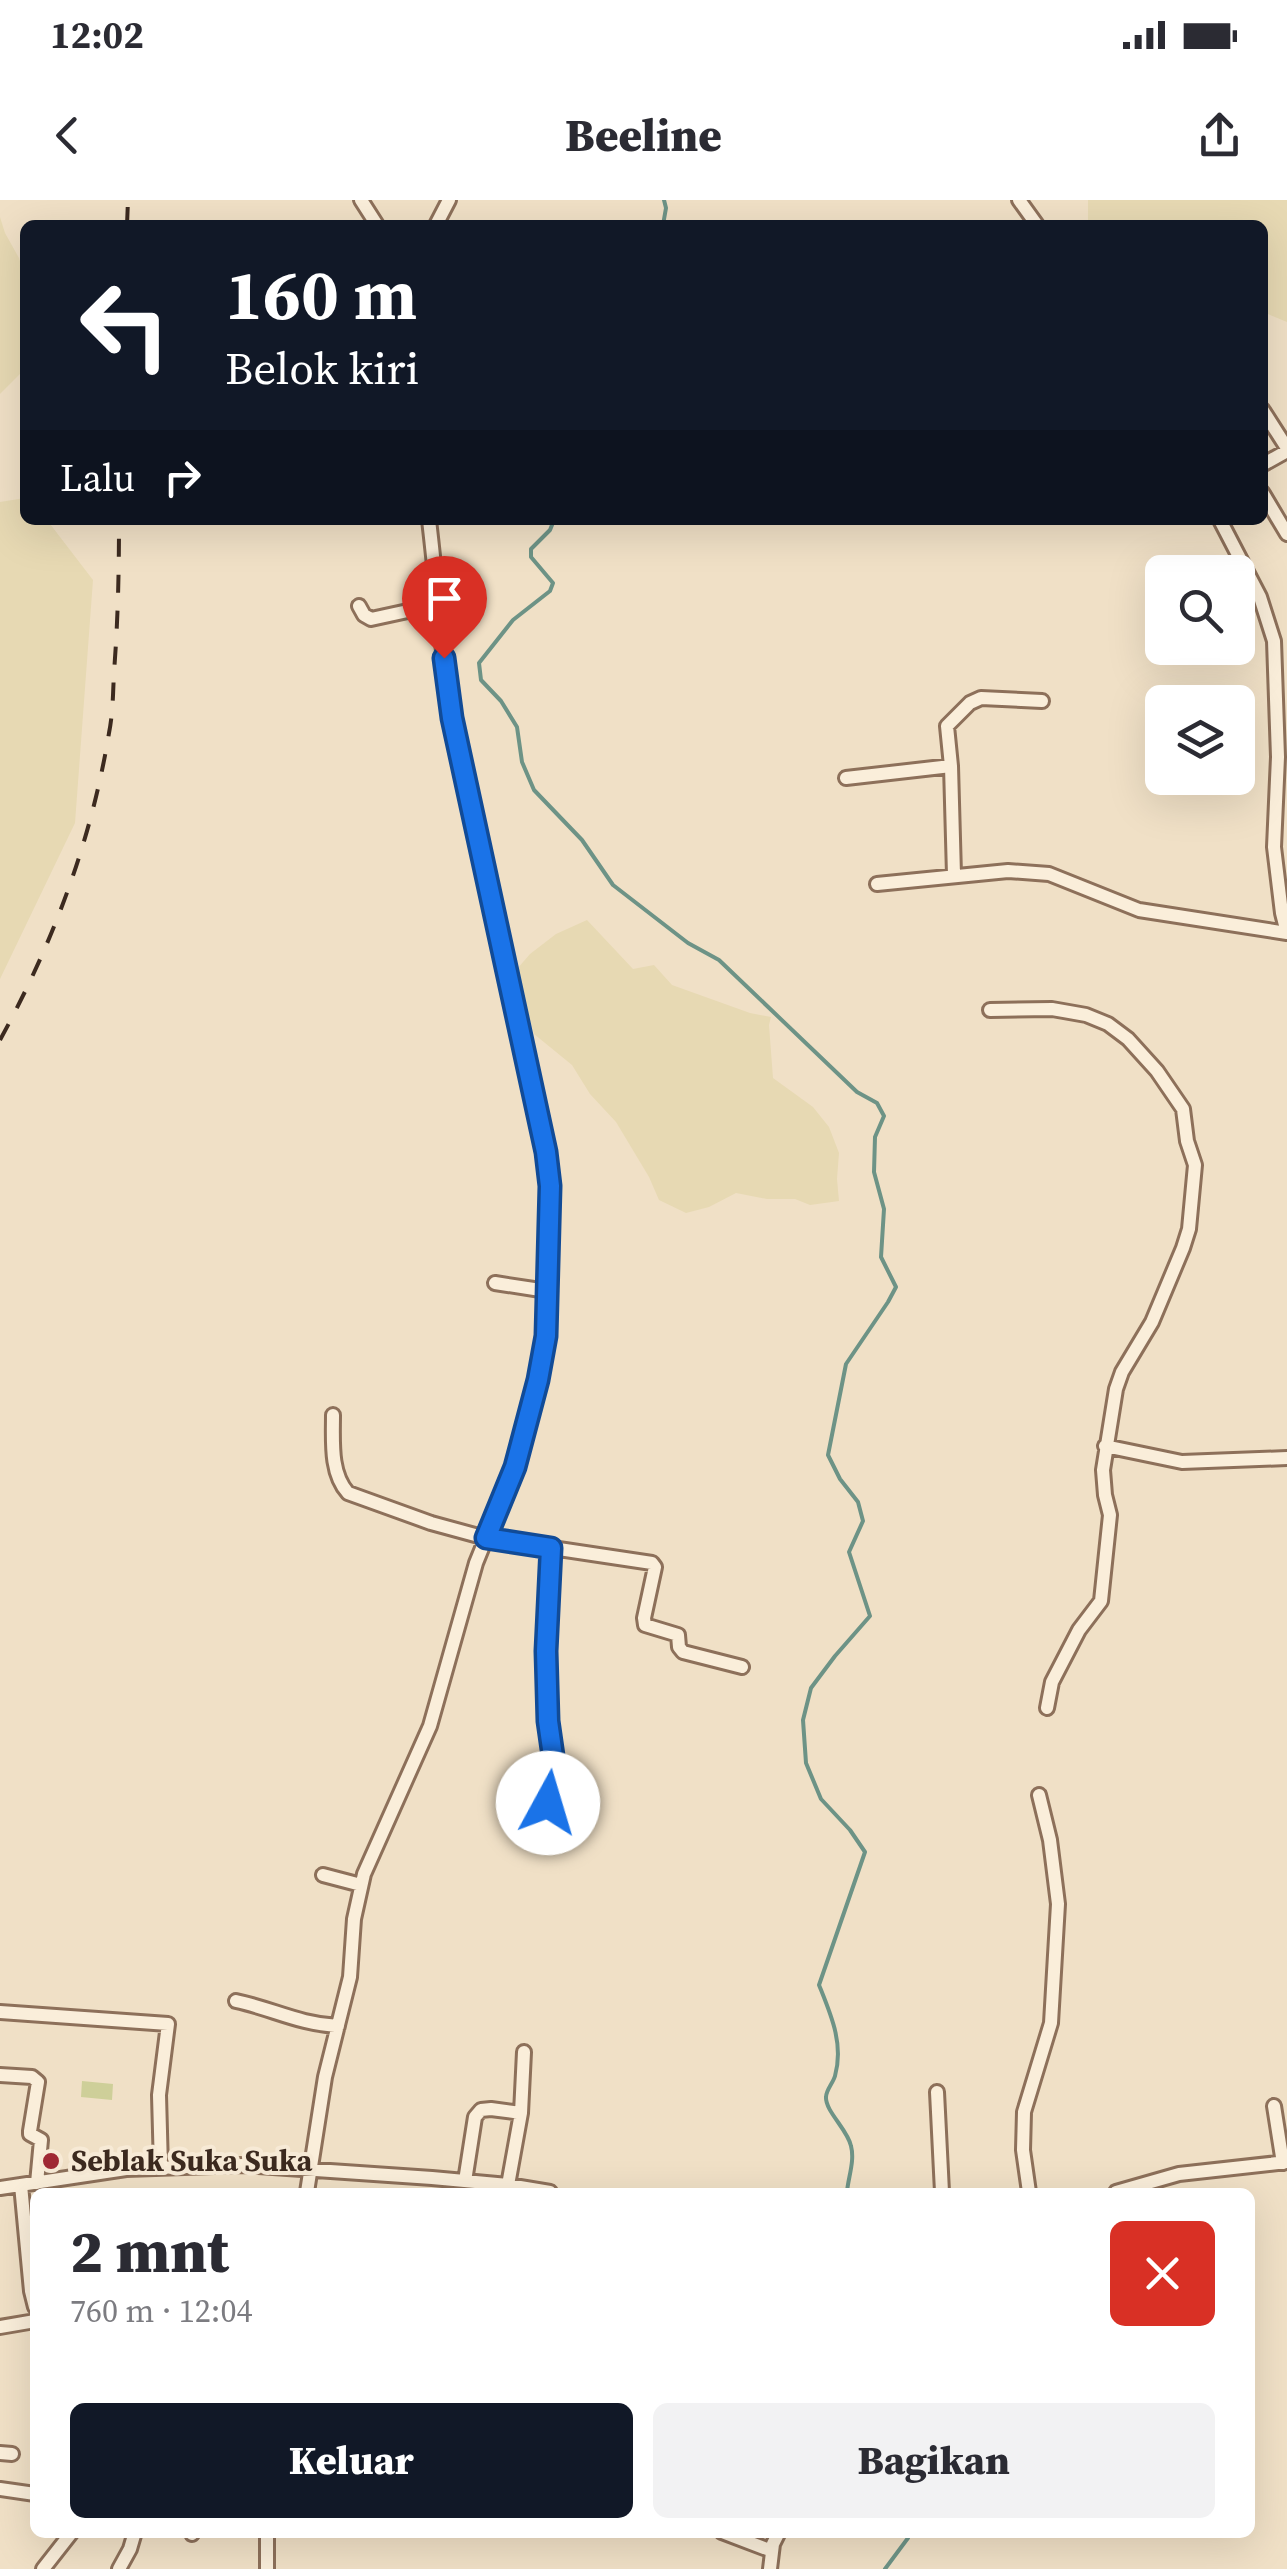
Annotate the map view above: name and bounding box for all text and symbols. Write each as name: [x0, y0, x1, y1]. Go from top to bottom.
text: 12:02: [50, 9, 144, 61]
text: Beeline: [565, 104, 722, 166]
icon: back: [40, 108, 95, 163]
icon: share: [1192, 108, 1247, 163]
text: 160 m: [225, 246, 417, 342]
icon: left: [60, 260, 190, 390]
text: Belok kiri: [225, 337, 419, 399]
icon: right: [155, 450, 210, 505]
text: Lalu: [60, 452, 135, 504]
map controls: [1145, 555, 1255, 795]
button: search: [1145, 555, 1255, 665]
pin: [402, 556, 487, 659]
icon: arrive: [417, 571, 472, 626]
button: layers: [1145, 685, 1255, 795]
position arrow: [496, 1751, 600, 1855]
place label: Seblak Suka Suka: [71, 2140, 314, 2181]
marker: Seblak Suka Suka: [40, 2150, 62, 2172]
text: 2 mnt: [70, 2210, 229, 2292]
button: close: [1110, 2221, 1215, 2326]
text: 760 m · 12:04: [70, 2289, 252, 2333]
button: Keluar: [70, 2403, 633, 2518]
button: Bagikan: [653, 2403, 1215, 2518]

